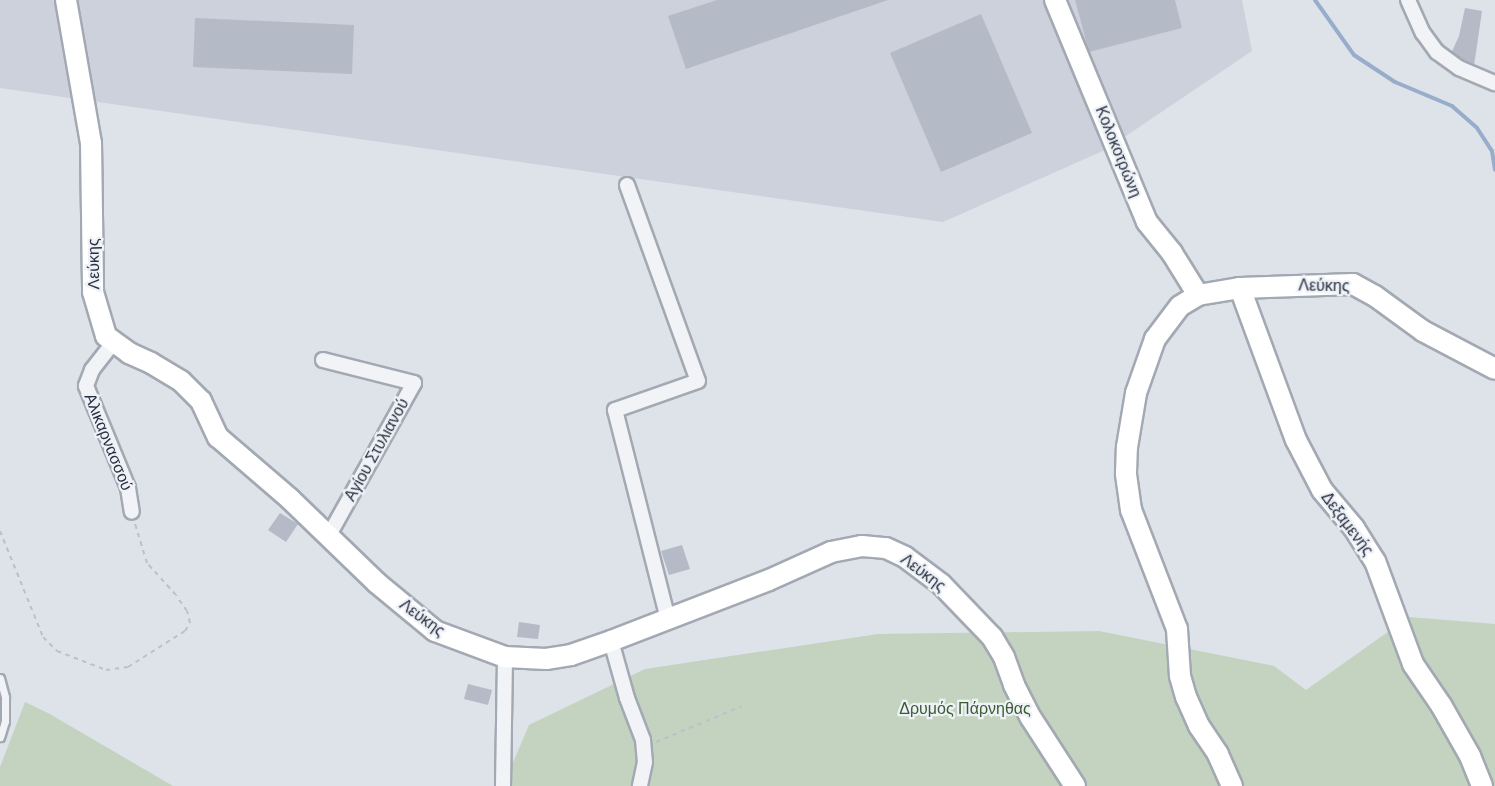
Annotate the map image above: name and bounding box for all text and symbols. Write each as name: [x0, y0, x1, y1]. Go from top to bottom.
street label: Κολοκοτρώνη: [1091, 103, 1145, 201]
street label: Λεύκης: [84, 238, 104, 290]
street label: Λεύκης: [1298, 276, 1350, 296]
street label: Αλικαρνασσού: [80, 391, 136, 493]
street label: Αγίου Στυλιανού: [341, 395, 413, 505]
street label: Δεξαμενής: [1317, 488, 1377, 560]
street label: Λεύκης: [897, 550, 949, 596]
street label: Λεύκης: [396, 595, 448, 641]
park label: Δρυμός Πάρνηθας: [899, 699, 1031, 719]

